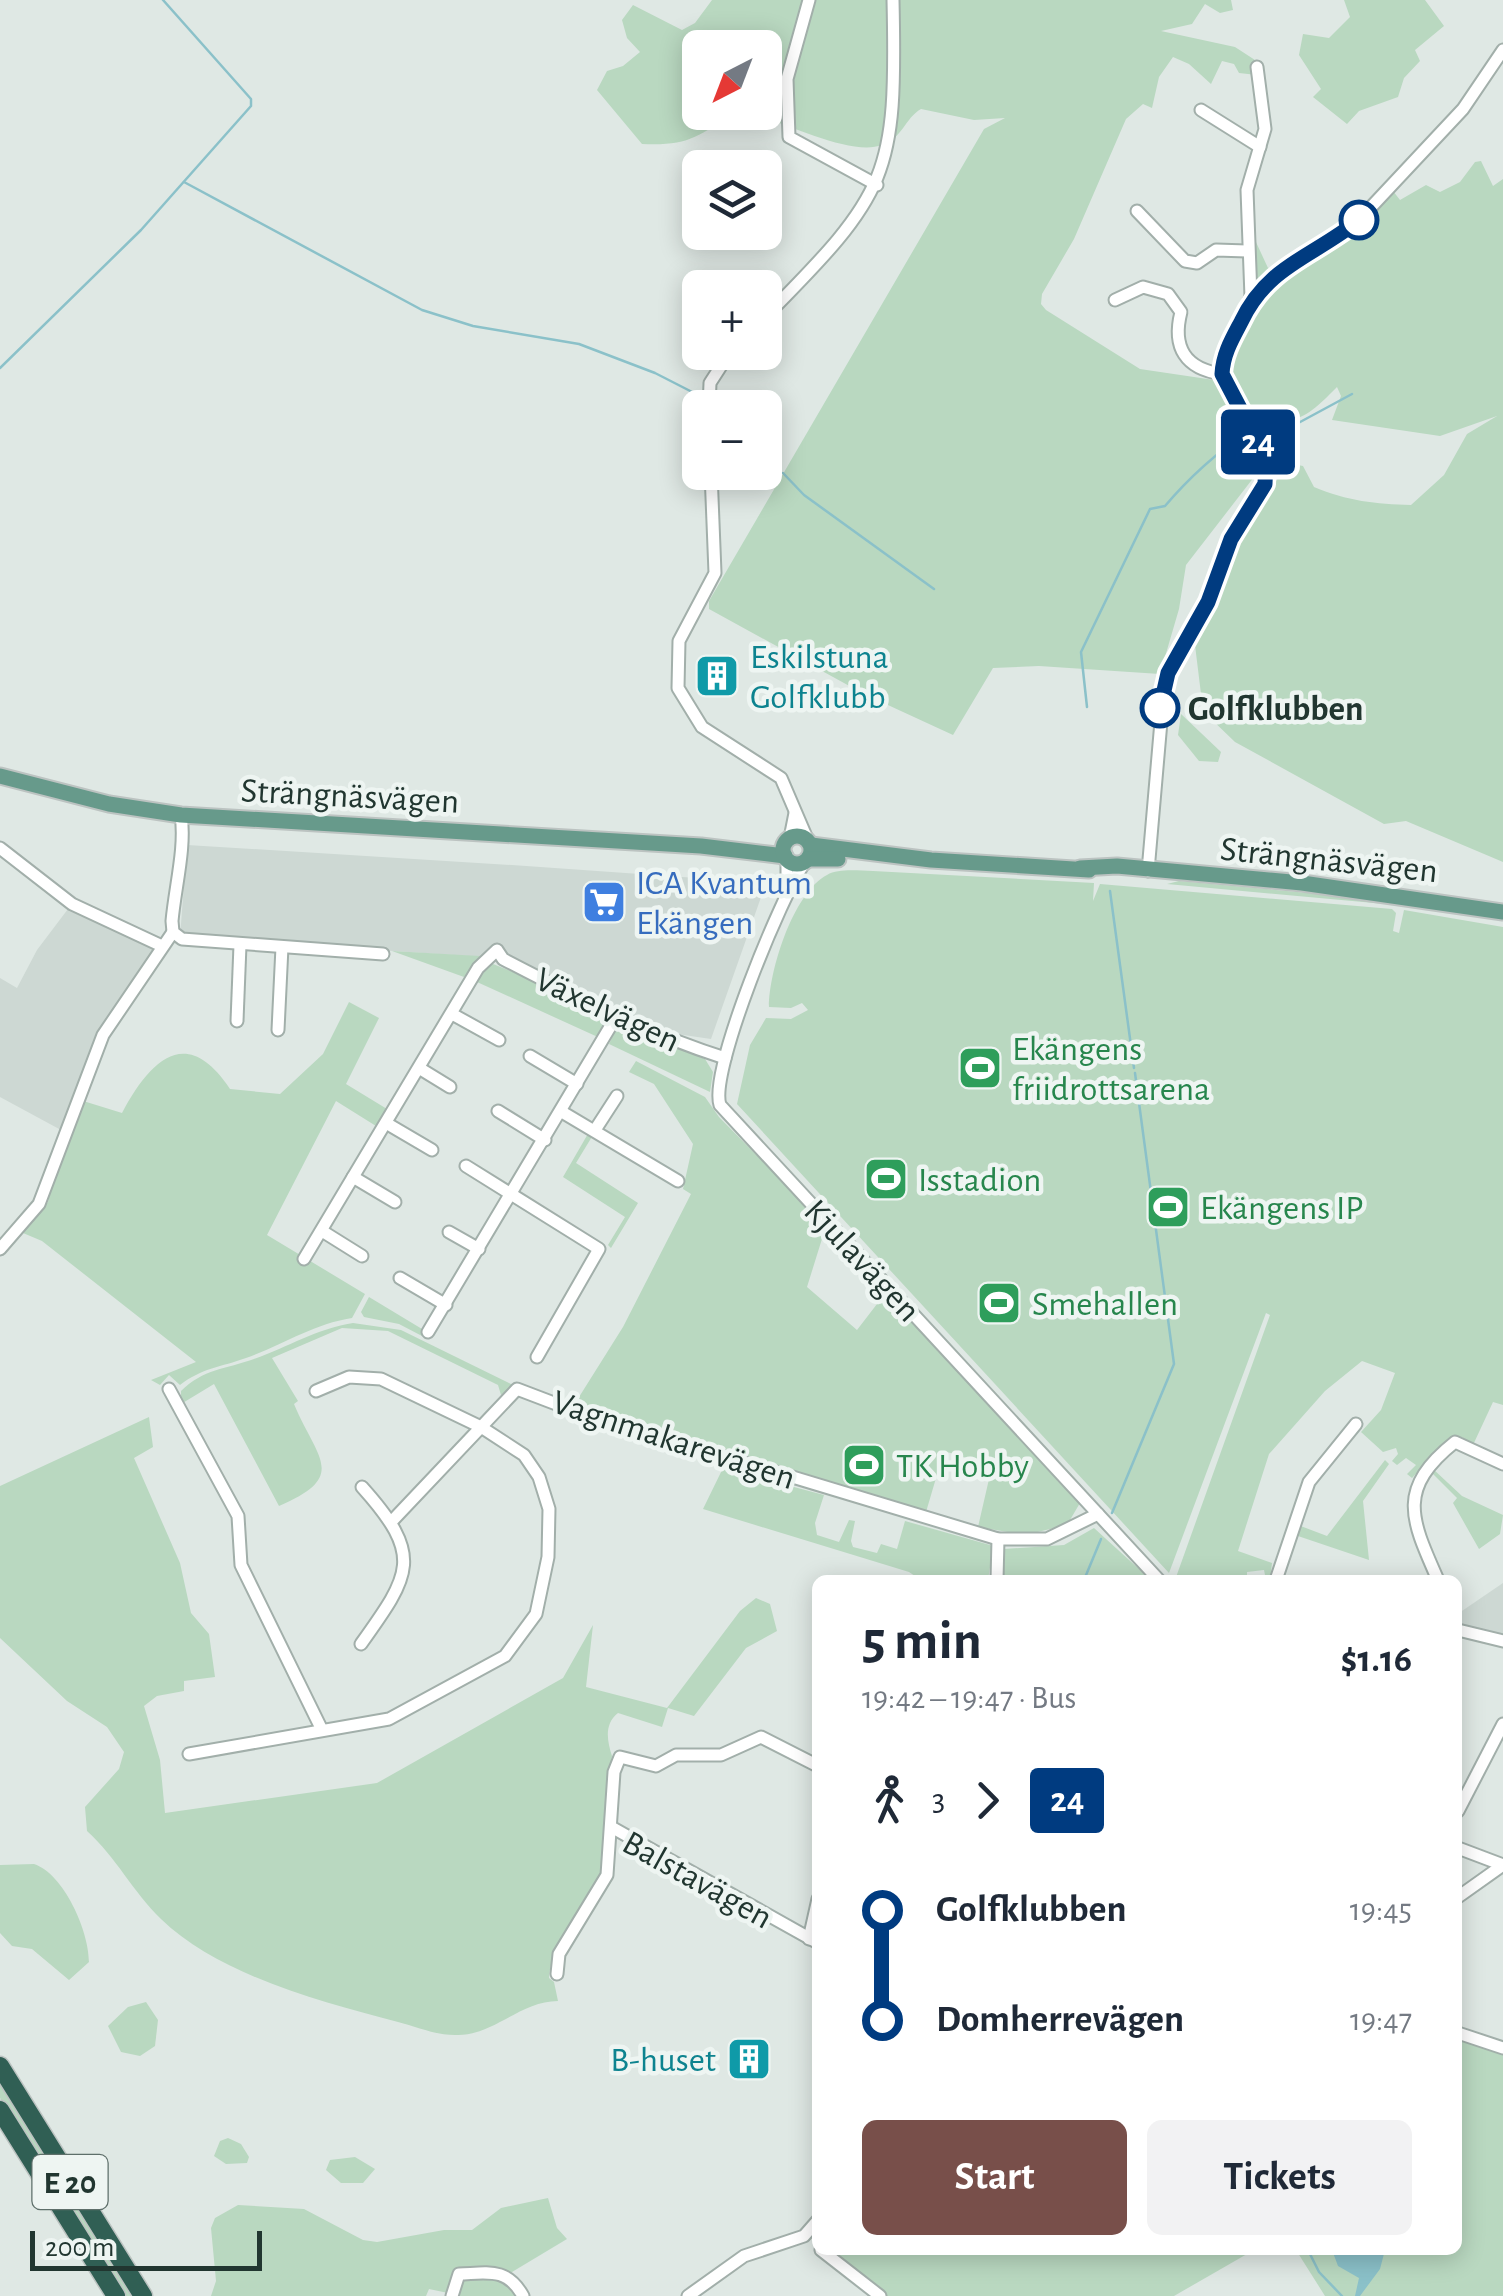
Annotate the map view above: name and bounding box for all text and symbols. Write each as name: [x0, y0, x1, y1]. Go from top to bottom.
north arrow: [682, 30, 782, 130]
map controls: [682, 30, 782, 490]
button: layers: [682, 150, 782, 250]
unlabelled marker: [1340, 201, 1378, 239]
button: +: [682, 270, 782, 370]
button: −: [682, 390, 782, 490]
line badge: 24: [1213, 410, 1303, 474]
text: 24: [1241, 425, 1275, 460]
place label: Eskilstuna Golfklubb: [750, 640, 889, 715]
building icon: Eskilstuna Golfklubb: [694, 653, 740, 699]
marker: Golfklubben: [1141, 689, 1179, 727]
place label: Golfklubben: [1188, 692, 1364, 727]
street label: Strängnäsvägen: [240, 773, 460, 820]
street label: Strängnäsvägen: [1218, 832, 1439, 889]
place label: ICA Kvantum Ekängen: [636, 866, 812, 941]
supermarket icon: ICA Kvantum Ekängen: [581, 879, 627, 925]
street label: Växelvägen: [530, 962, 685, 1059]
place label: Ekängens friidrottsarena: [1012, 1032, 1210, 1107]
sports icon: Ekängens friidrottsarena: [957, 1045, 1003, 1091]
sports icon: Isstadion: [863, 1156, 909, 1202]
place label: Isstadion: [918, 1163, 1041, 1198]
sports icon: Ekängens IP: [1145, 1184, 1191, 1230]
place label: Ekängens IP: [1200, 1191, 1364, 1226]
street label: Kjulavägen: [797, 1193, 927, 1329]
sports icon: Smehallen: [976, 1280, 1022, 1326]
place label: Smehallen: [1032, 1287, 1178, 1322]
street label: Vagnmakarevägen: [548, 1385, 799, 1496]
sports icon: TK Hobby: [841, 1442, 887, 1488]
place label: TK Hobby: [896, 1449, 1029, 1484]
text: 5 min: [862, 1614, 982, 1669]
text: $1.16: [1340, 1641, 1412, 1679]
text: 19:42 – 19:47 · Bus: [862, 1682, 1076, 1714]
icon: walk: [862, 1773, 917, 1828]
icon: forward: [960, 1773, 1015, 1828]
text: 24: [1050, 1783, 1084, 1818]
text: 3: [932, 1784, 945, 1816]
street label: Balstavägen: [617, 1825, 778, 1936]
text: Golfklubben: [936, 1891, 1127, 1929]
text: 19:45: [1350, 1894, 1412, 1926]
text: Domherrevägen: [936, 2001, 1184, 2039]
text: 19:47: [1350, 2004, 1412, 2036]
building icon: B-huset: [726, 2036, 772, 2082]
place label: B-huset: [610, 2043, 716, 2078]
button: Start: [862, 2120, 1127, 2235]
button: Tickets: [1147, 2120, 1412, 2235]
road number: E 20: [32, 2155, 108, 2209]
scale bar: [30, 2226, 262, 2270]
text: 200 m: [45, 2234, 114, 2262]

